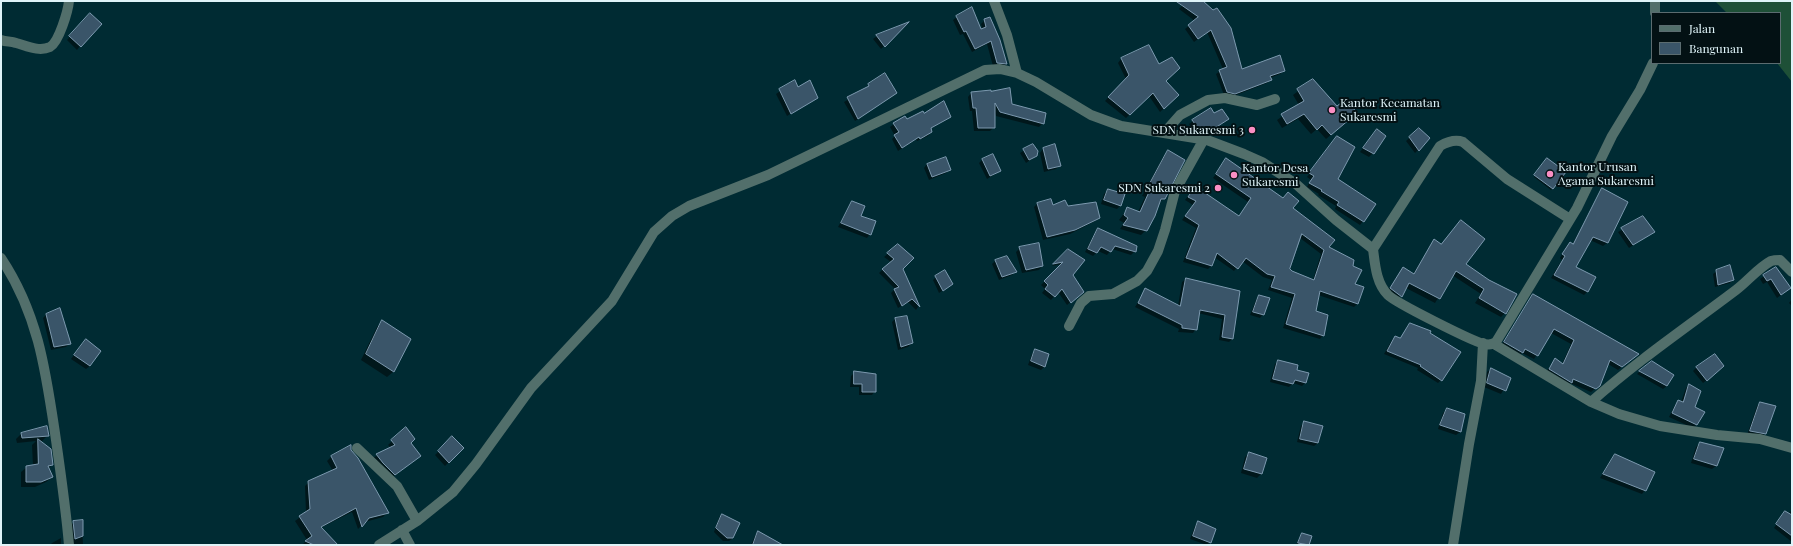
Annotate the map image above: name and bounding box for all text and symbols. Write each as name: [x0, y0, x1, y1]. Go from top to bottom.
legend: [1651, 12, 1781, 64]
text: Jalan: [1689, 20, 1715, 36]
text: Bangunan: [1689, 40, 1743, 56]
place label: Kantor Kecamatan Sukaresmi: [1340, 96, 1440, 124]
marker: Kantor Kecamatan Sukaresmi: [1327, 105, 1337, 115]
place label: SDN Sukaresmi 3: [1152, 123, 1244, 137]
marker: SDN Sukaresmi 3: [1247, 125, 1257, 135]
place label: Kantor Urusan Agama Sukaresmi: [1558, 160, 1654, 188]
place label: Kantor Desa Sukaresmi: [1242, 161, 1308, 189]
marker: Kantor Urusan Agama Sukaresmi: [1545, 169, 1555, 179]
marker: Kantor Desa Sukaresmi: [1229, 170, 1239, 180]
place label: SDN Sukaresmi 2: [1118, 181, 1210, 195]
marker: SDN Sukaresmi 2: [1213, 183, 1223, 193]

